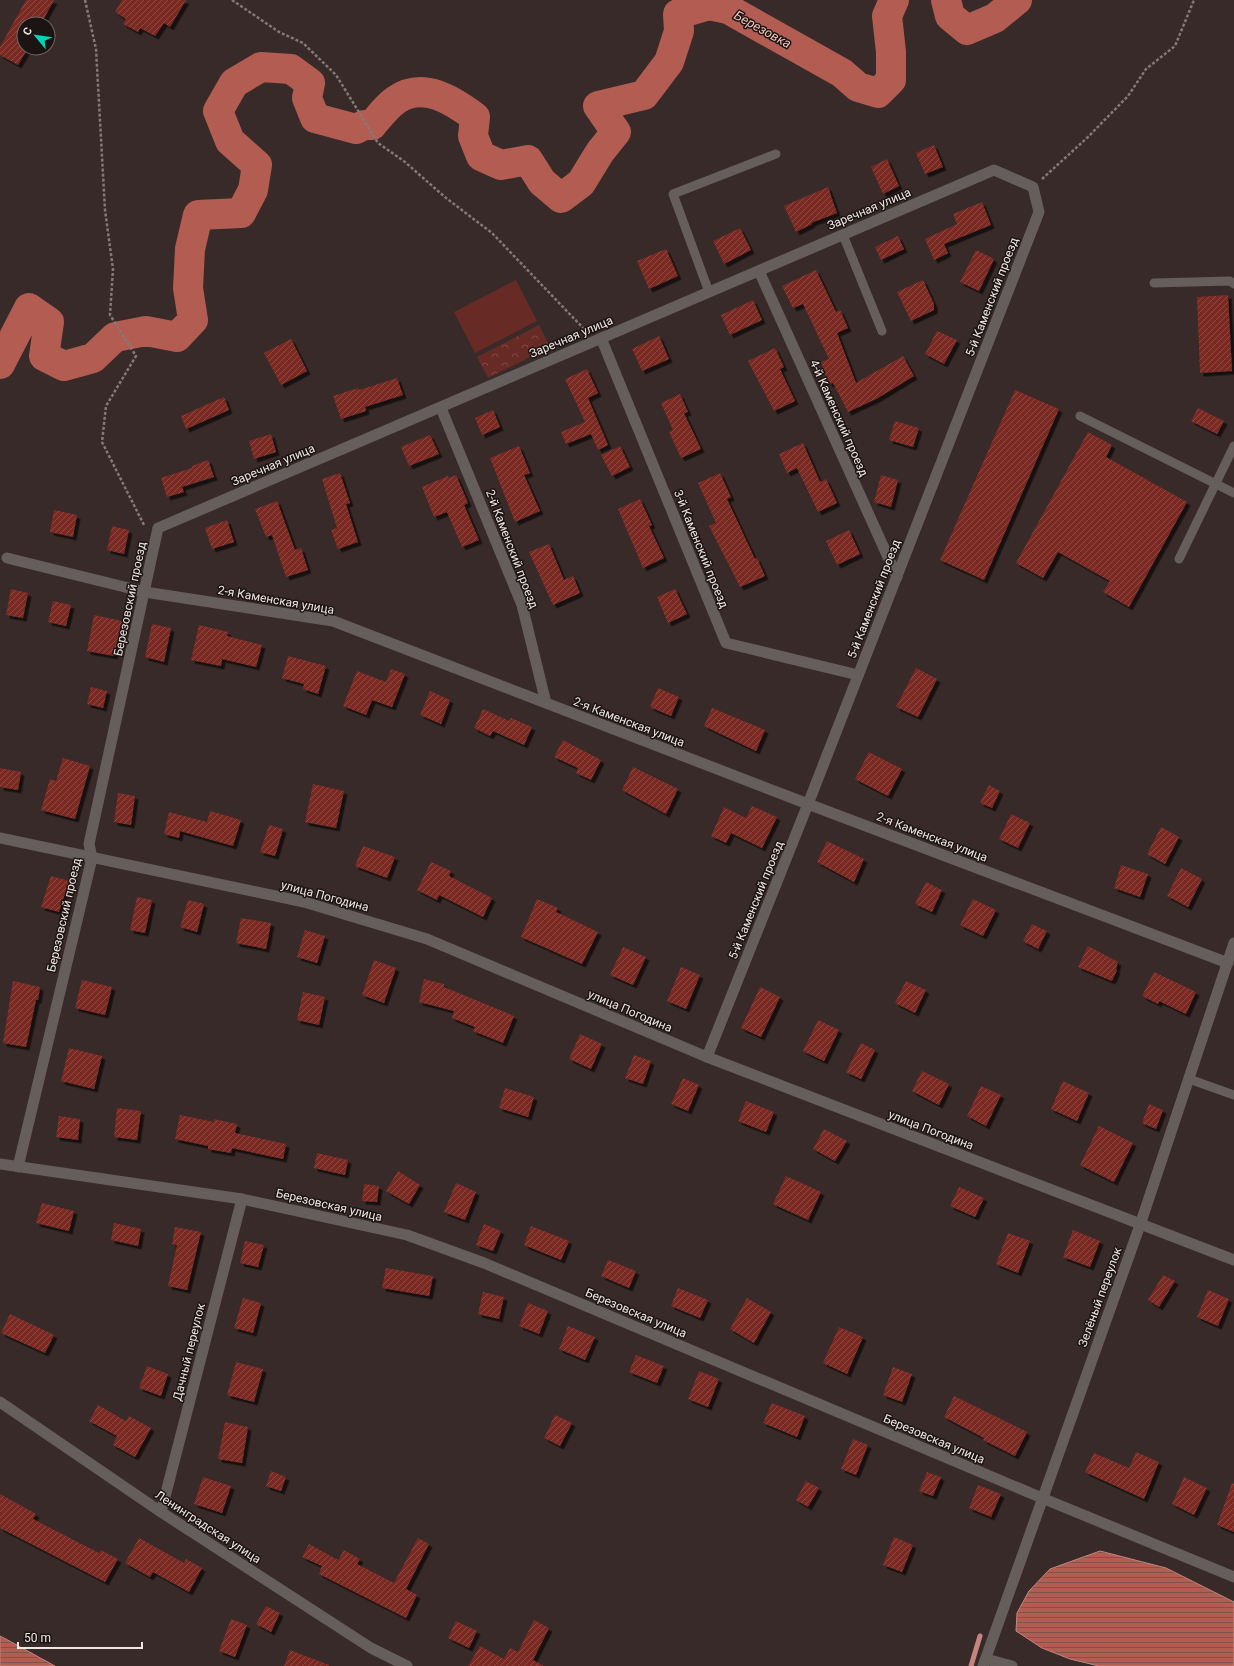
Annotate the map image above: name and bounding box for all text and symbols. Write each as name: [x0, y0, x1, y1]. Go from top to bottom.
water label: Березовка: [732, 8, 794, 51]
north arrow: [16, 16, 56, 56]
text: С: [20, 25, 35, 38]
street label: Заречная улица: [825, 185, 913, 233]
street label: 5-й Каменский проезд: [963, 236, 1021, 358]
street label: Заречная улица: [527, 313, 615, 361]
street label: 4-й Каменский проезд: [807, 358, 871, 478]
street label: Заречная улица: [229, 441, 317, 489]
street label: 2-й Каменский проезд: [483, 488, 541, 610]
street label: 3-й Каменский проезд: [671, 488, 731, 610]
street label: 5-й Каменский проезд: [845, 538, 903, 660]
street label: Березовский проезд: [111, 540, 149, 658]
street label: 2-я Каменская улица: [217, 583, 335, 617]
street label: 2-я Каменская улица: [571, 694, 687, 750]
street label: 2-я Каменская улица: [874, 809, 990, 865]
street label: 5-й Каменский проезд: [726, 839, 786, 961]
street label: Березовский проезд: [44, 857, 84, 973]
street label: улица Погодина: [280, 878, 370, 914]
street label: улица Погодина: [586, 987, 674, 1035]
street label: улица Погодина: [886, 1107, 976, 1153]
street label: Березовская улица: [274, 1186, 384, 1224]
street label: Зелёный переулок: [1075, 1245, 1125, 1349]
street label: Березовская улица: [583, 1285, 689, 1341]
street label: Дачный переулок: [170, 1301, 208, 1402]
street label: Березовская улица: [881, 1411, 987, 1467]
street label: Ленинградская улица: [153, 1488, 263, 1566]
scale bar: [18, 1624, 142, 1650]
text: 50 m: [24, 1631, 51, 1645]

